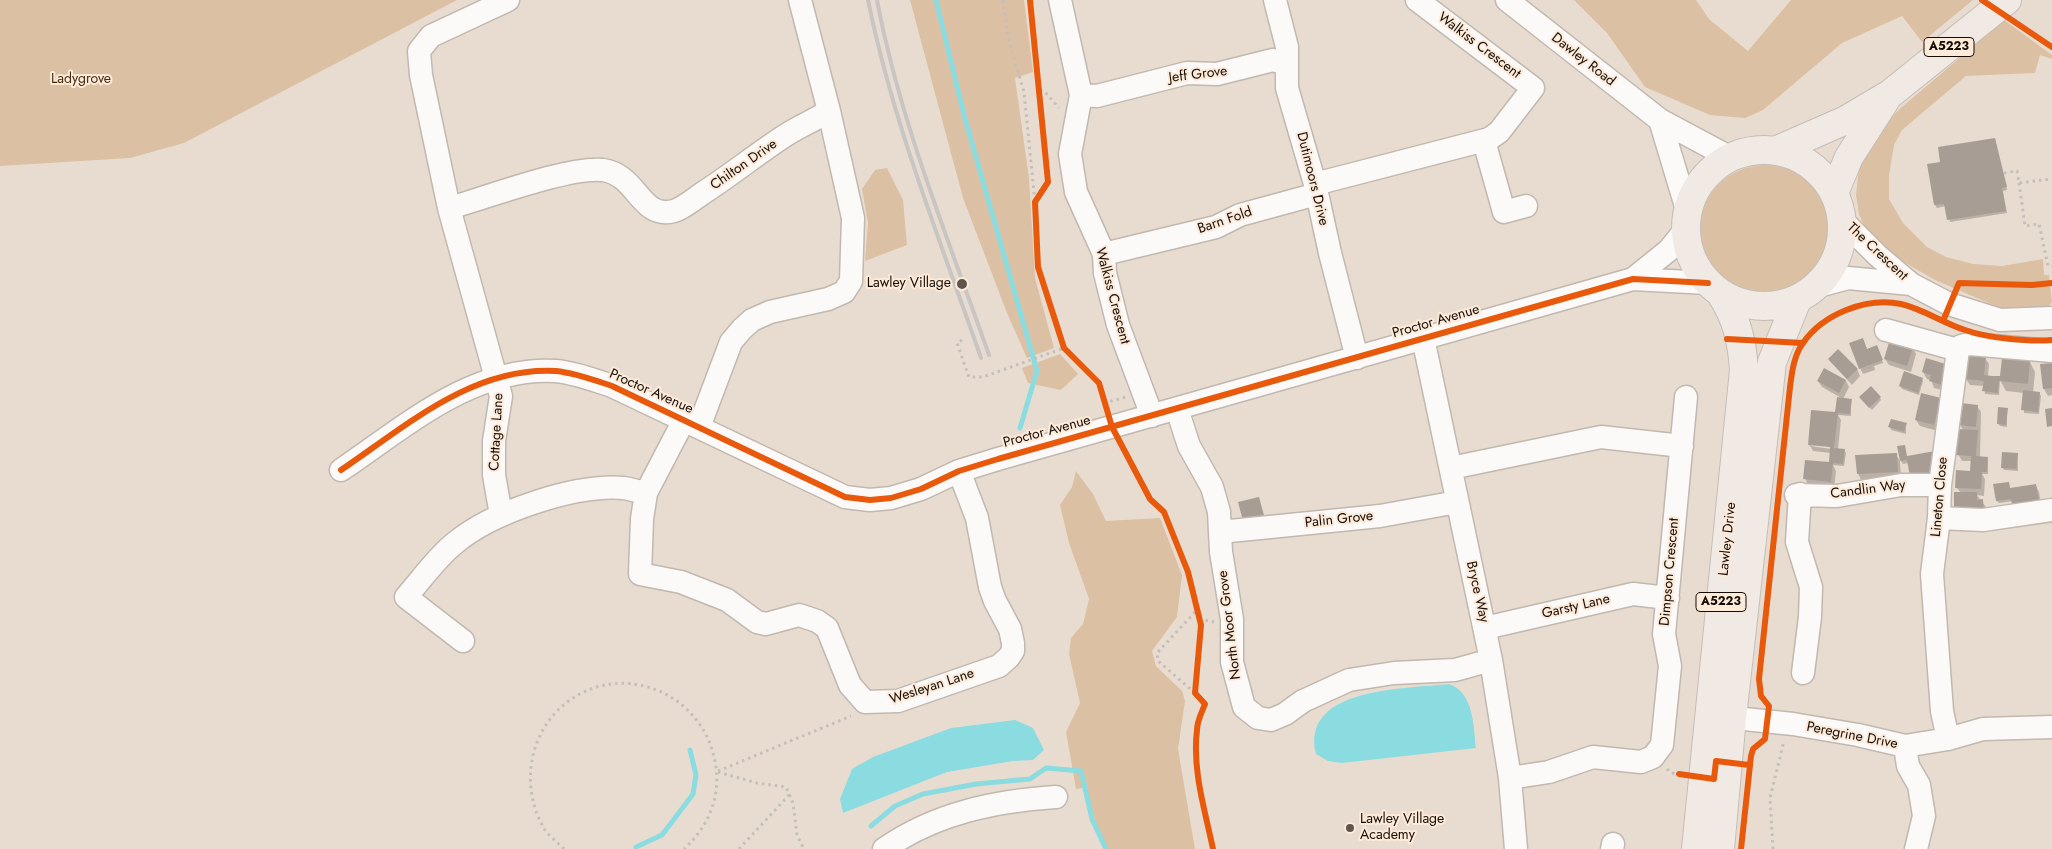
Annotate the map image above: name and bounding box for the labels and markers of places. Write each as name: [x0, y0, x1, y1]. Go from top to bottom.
place label: Lawley Village: [867, 276, 951, 292]
marker: Lawley Village: [955, 277, 969, 291]
place label: Lawley Village Academy: [1360, 812, 1444, 844]
marker: Lawley Village Academy: [1344, 822, 1356, 834]

